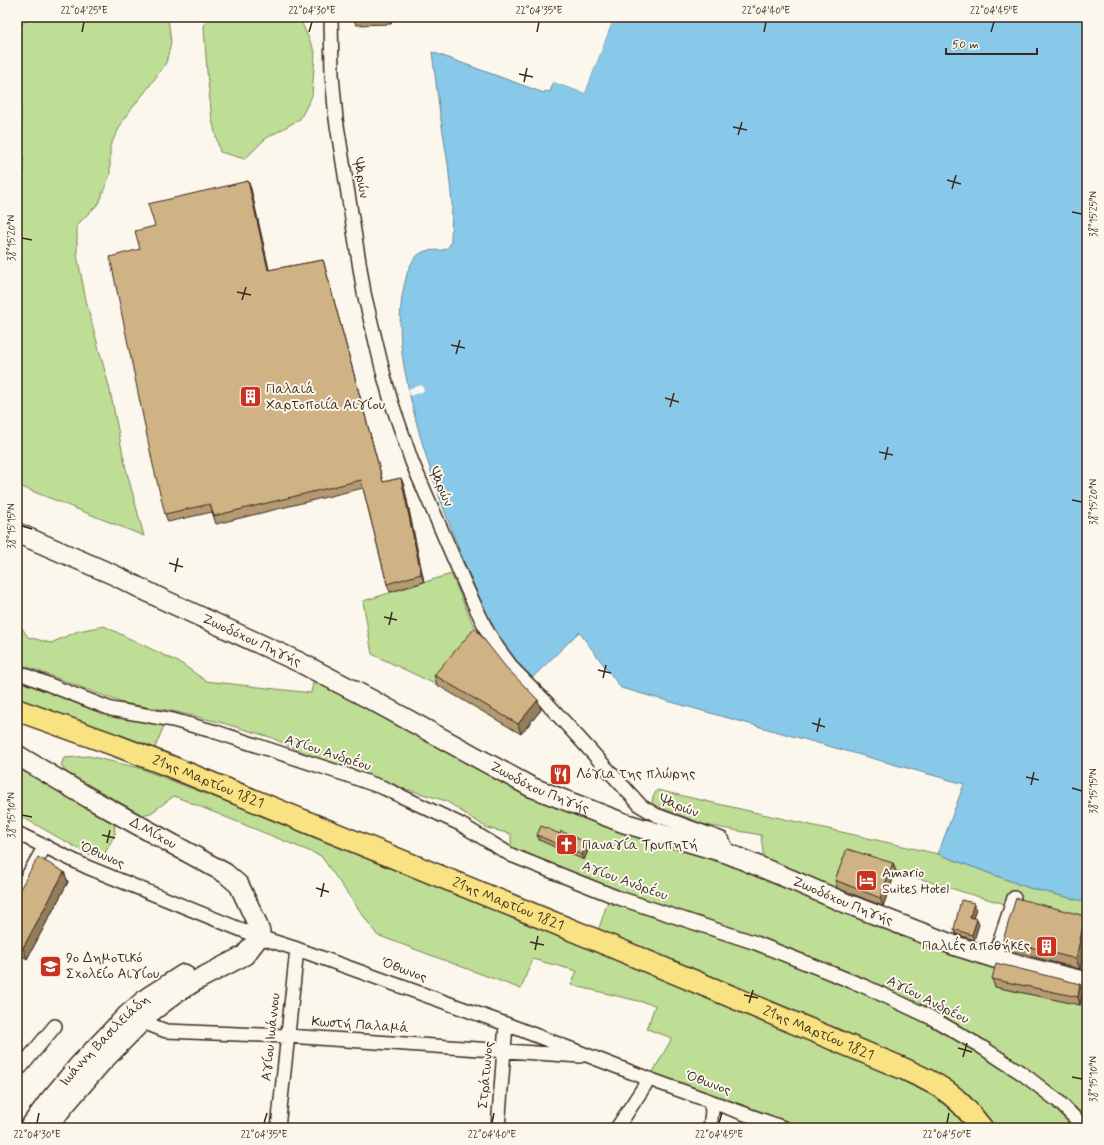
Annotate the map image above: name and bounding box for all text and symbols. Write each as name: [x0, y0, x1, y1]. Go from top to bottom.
text: 22°04'25"E: [60, 4, 108, 18]
text: 22°04'30"E: [288, 4, 336, 18]
text: 22°04'35"E: [516, 4, 562, 18]
text: 22°04'40"E: [742, 4, 790, 18]
text: 22°04'45"E: [970, 4, 1018, 18]
scale bar: [946, 30, 1037, 56]
text: 50 m: [952, 37, 979, 53]
street label: Ψαρών: [349, 155, 373, 200]
text: 38°15'25"N: [1087, 191, 1101, 237]
text: 38°15'20"N: [5, 215, 19, 261]
place label: Παλαιά Χαρτοποιία Αιγίου: [266, 380, 385, 414]
building icon: Παλαιά Χαρτοποιία Αιγίου: [237, 384, 263, 410]
street label: Ψαρών: [424, 464, 457, 509]
text: 38°15'20"N: [1087, 479, 1101, 525]
text: 38°15'15"N: [5, 503, 19, 549]
street label: Ζωοδόχου Πηγής: [199, 610, 304, 671]
street label: Αγίου Ανδρέου: [282, 730, 374, 775]
street label: 21ης Μαρτίου 1821: [150, 751, 266, 812]
street label: Ζωοδόχου Πηγής: [487, 757, 592, 818]
restaurant icon: Λόγια της πλώρης: [548, 761, 574, 787]
place label: Λόγια της πλώρης: [576, 765, 695, 783]
text: 38°15'15"N: [1087, 768, 1101, 814]
street label: Ψαρών: [656, 790, 701, 822]
text: 38°15'10"N: [5, 792, 19, 838]
street label: Δ.Μίχου: [127, 813, 180, 853]
church icon: Παναγία Τρυπητή: [553, 832, 579, 858]
place label: Παναγία Τρυπητή: [582, 836, 698, 854]
street label: Όθωνος: [76, 837, 128, 873]
street label: Αγίου Ανδρέου: [580, 856, 671, 905]
place label: Amario Suites Hotel: [882, 864, 949, 898]
hotel icon: Amario Suites Hotel: [853, 868, 879, 894]
street label: Ζωοδόχου Πηγής: [790, 872, 896, 930]
street label: 21ης Μαρτίου 1821: [450, 873, 566, 935]
building icon: Παλιές αποθήκες: [1033, 933, 1059, 959]
place label: Παλιές αποθήκες: [922, 936, 1030, 955]
place label: 9ο Δημοτικό Σχολείο Αιγίου: [66, 949, 159, 983]
school or university icon: 9ο Δημοτικό Σχολείο Αιγίου: [37, 953, 63, 979]
street label: Όθωνος: [378, 953, 430, 987]
street label: Αγίου Ανδρέου: [884, 971, 973, 1028]
street label: Ιωάννη Βασιλειάδη: [56, 990, 154, 1090]
street label: Αγίου Ιωάννου: [257, 992, 285, 1082]
street label: 21ης Μαρτίου 1821: [760, 1002, 877, 1064]
street label: Κωστή Παλαμά: [311, 1013, 409, 1037]
street label: Στράτωνος: [474, 1041, 498, 1109]
text: 38°15'10"N: [1087, 1056, 1101, 1102]
street label: Όθωνος: [682, 1066, 734, 1100]
text: 22°04'30"E: [13, 1128, 61, 1142]
text: 22°04'35"E: [241, 1128, 287, 1142]
text: 22°04'40"E: [468, 1128, 516, 1142]
text: 22°04'45"E: [695, 1128, 743, 1142]
text: 22°04'50"E: [923, 1128, 971, 1142]

